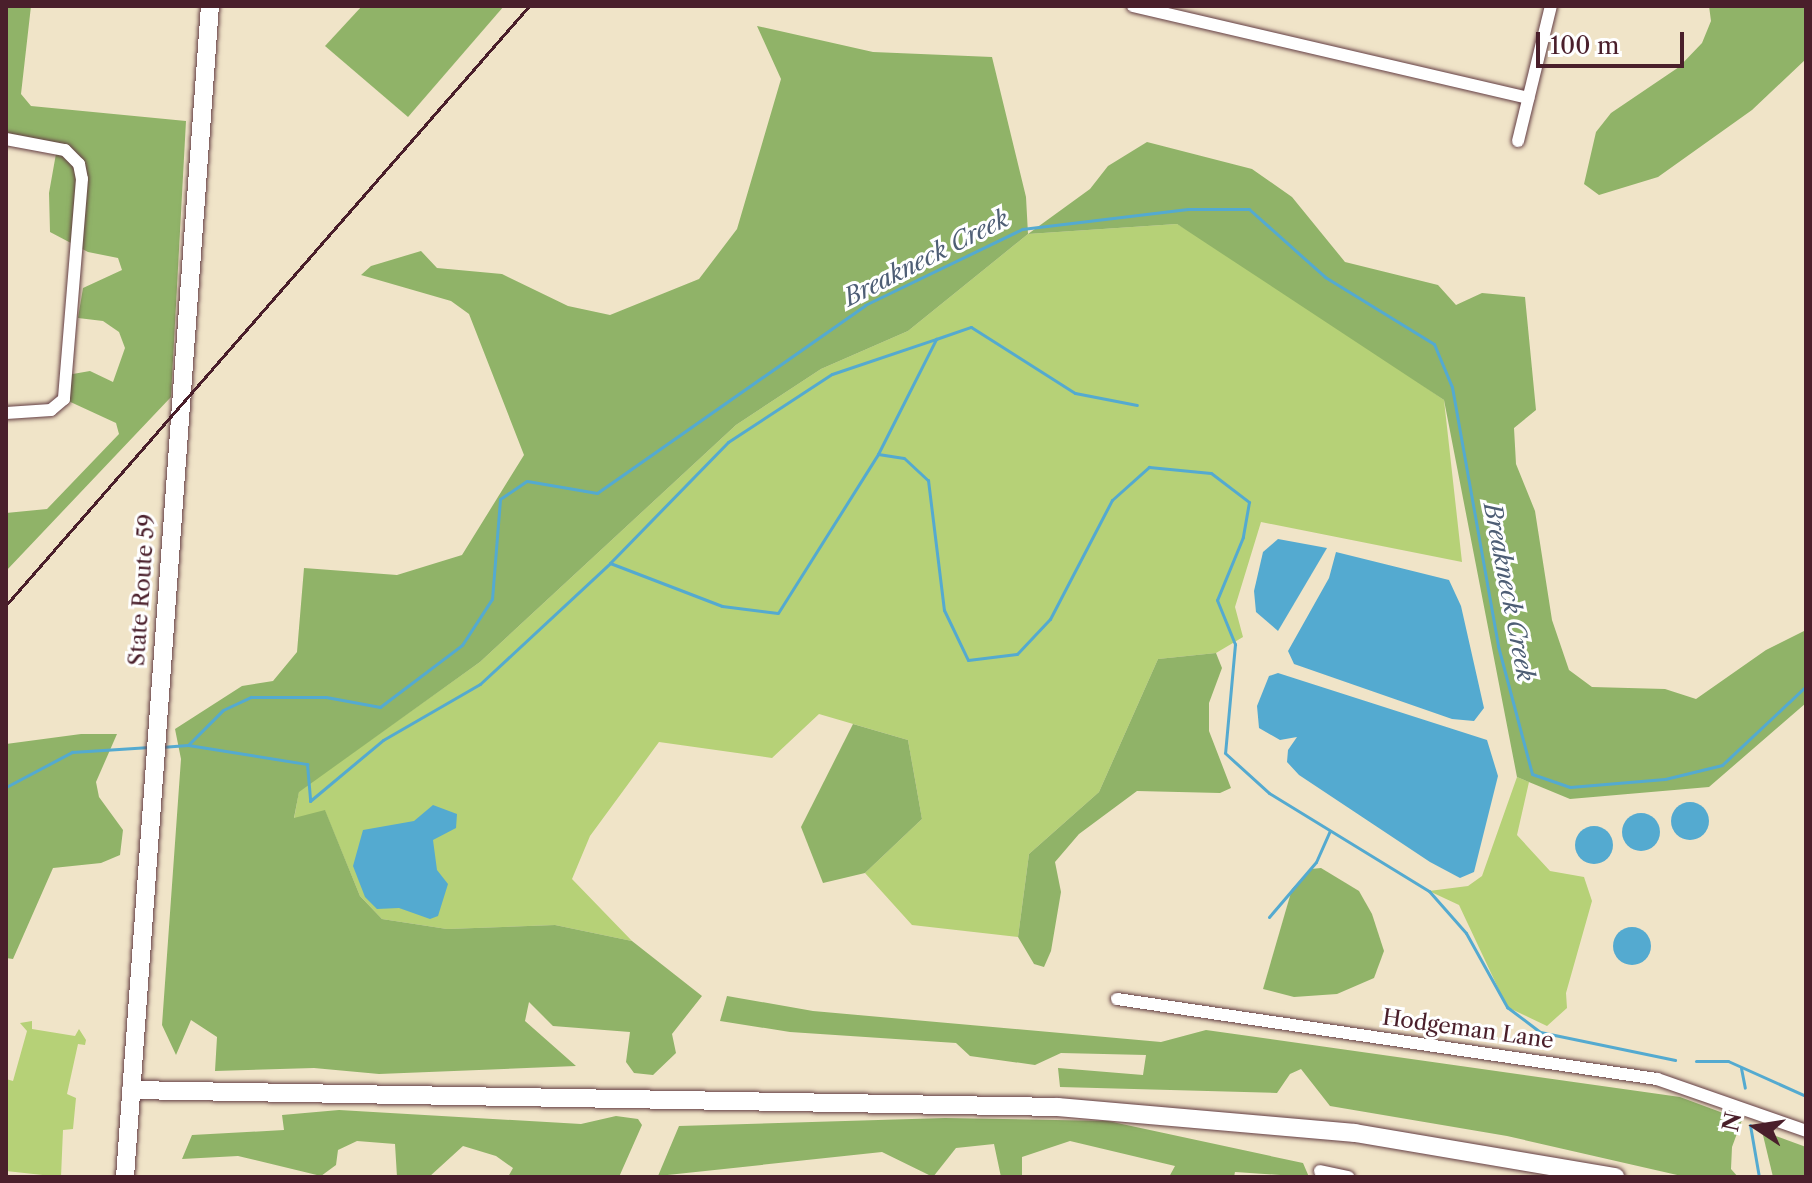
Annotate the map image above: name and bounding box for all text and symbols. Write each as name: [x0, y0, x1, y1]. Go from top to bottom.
scale bar: [1540, 16, 1688, 66]
text: 100 m: [1550, 31, 1619, 60]
water label: Breakneck Creek: [839, 204, 1013, 312]
water label: Breakneck Creek: [1478, 500, 1540, 684]
street label: State Route 59: [124, 513, 160, 667]
street label: Hodgeman Lane: [1381, 1004, 1555, 1054]
north arrow: [1716, 1087, 1796, 1167]
text: N: [1717, 1110, 1747, 1134]

